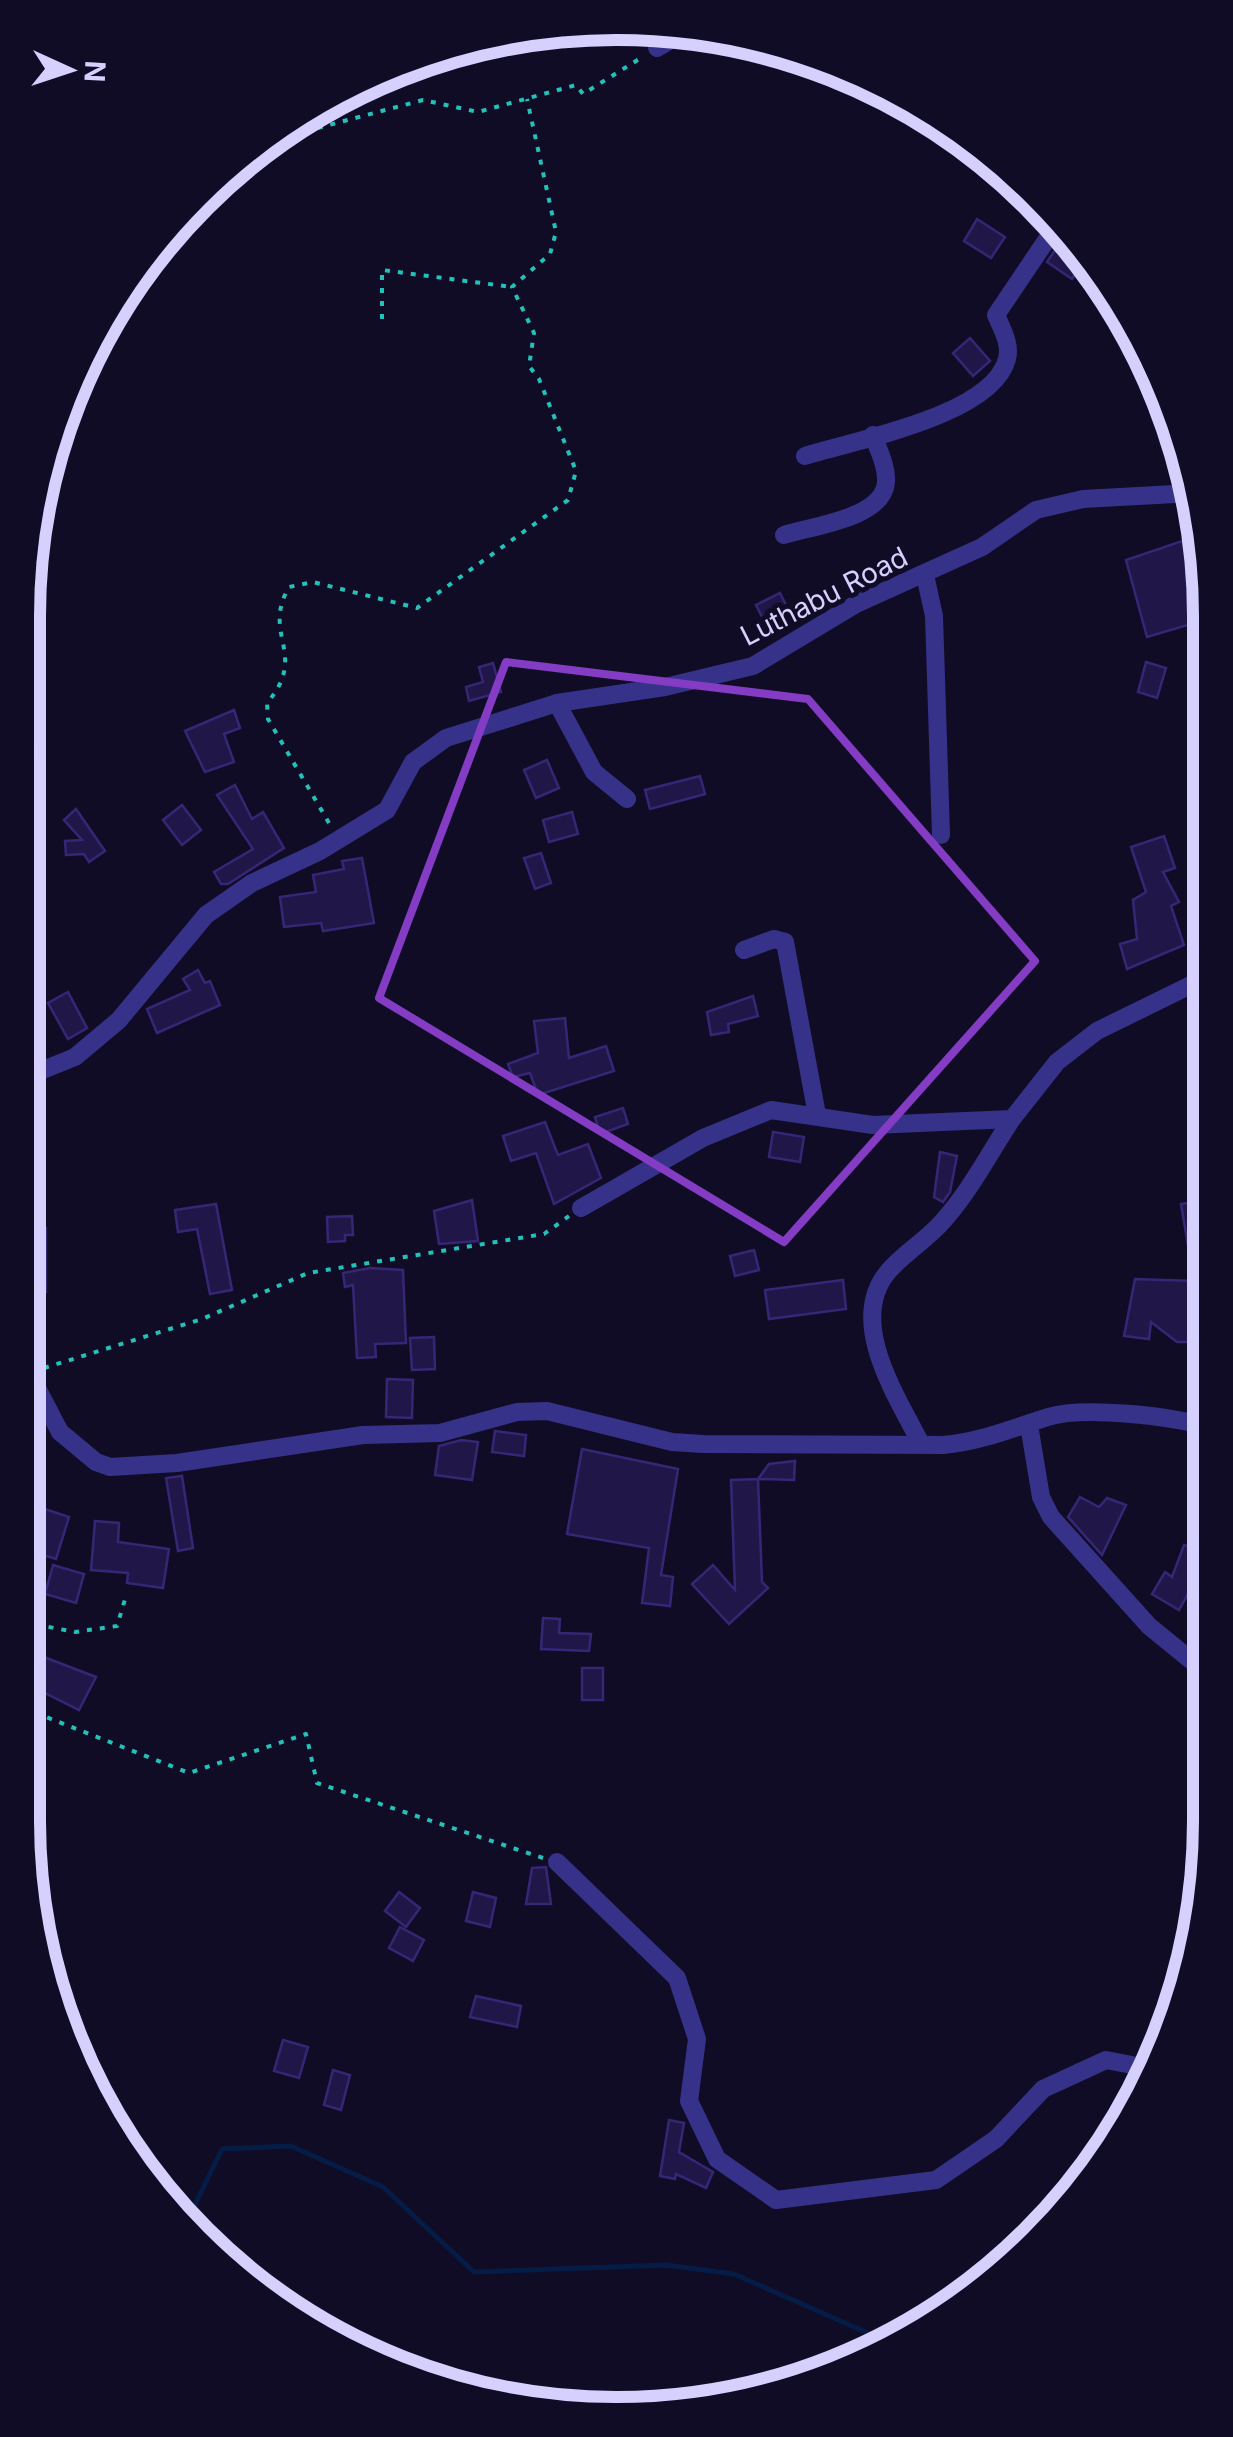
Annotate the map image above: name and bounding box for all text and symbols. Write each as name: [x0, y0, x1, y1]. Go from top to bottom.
north arrow: [20, 20, 120, 120]
text: N: [77, 60, 113, 83]
street label: Luthabu Road: [735, 539, 913, 653]

